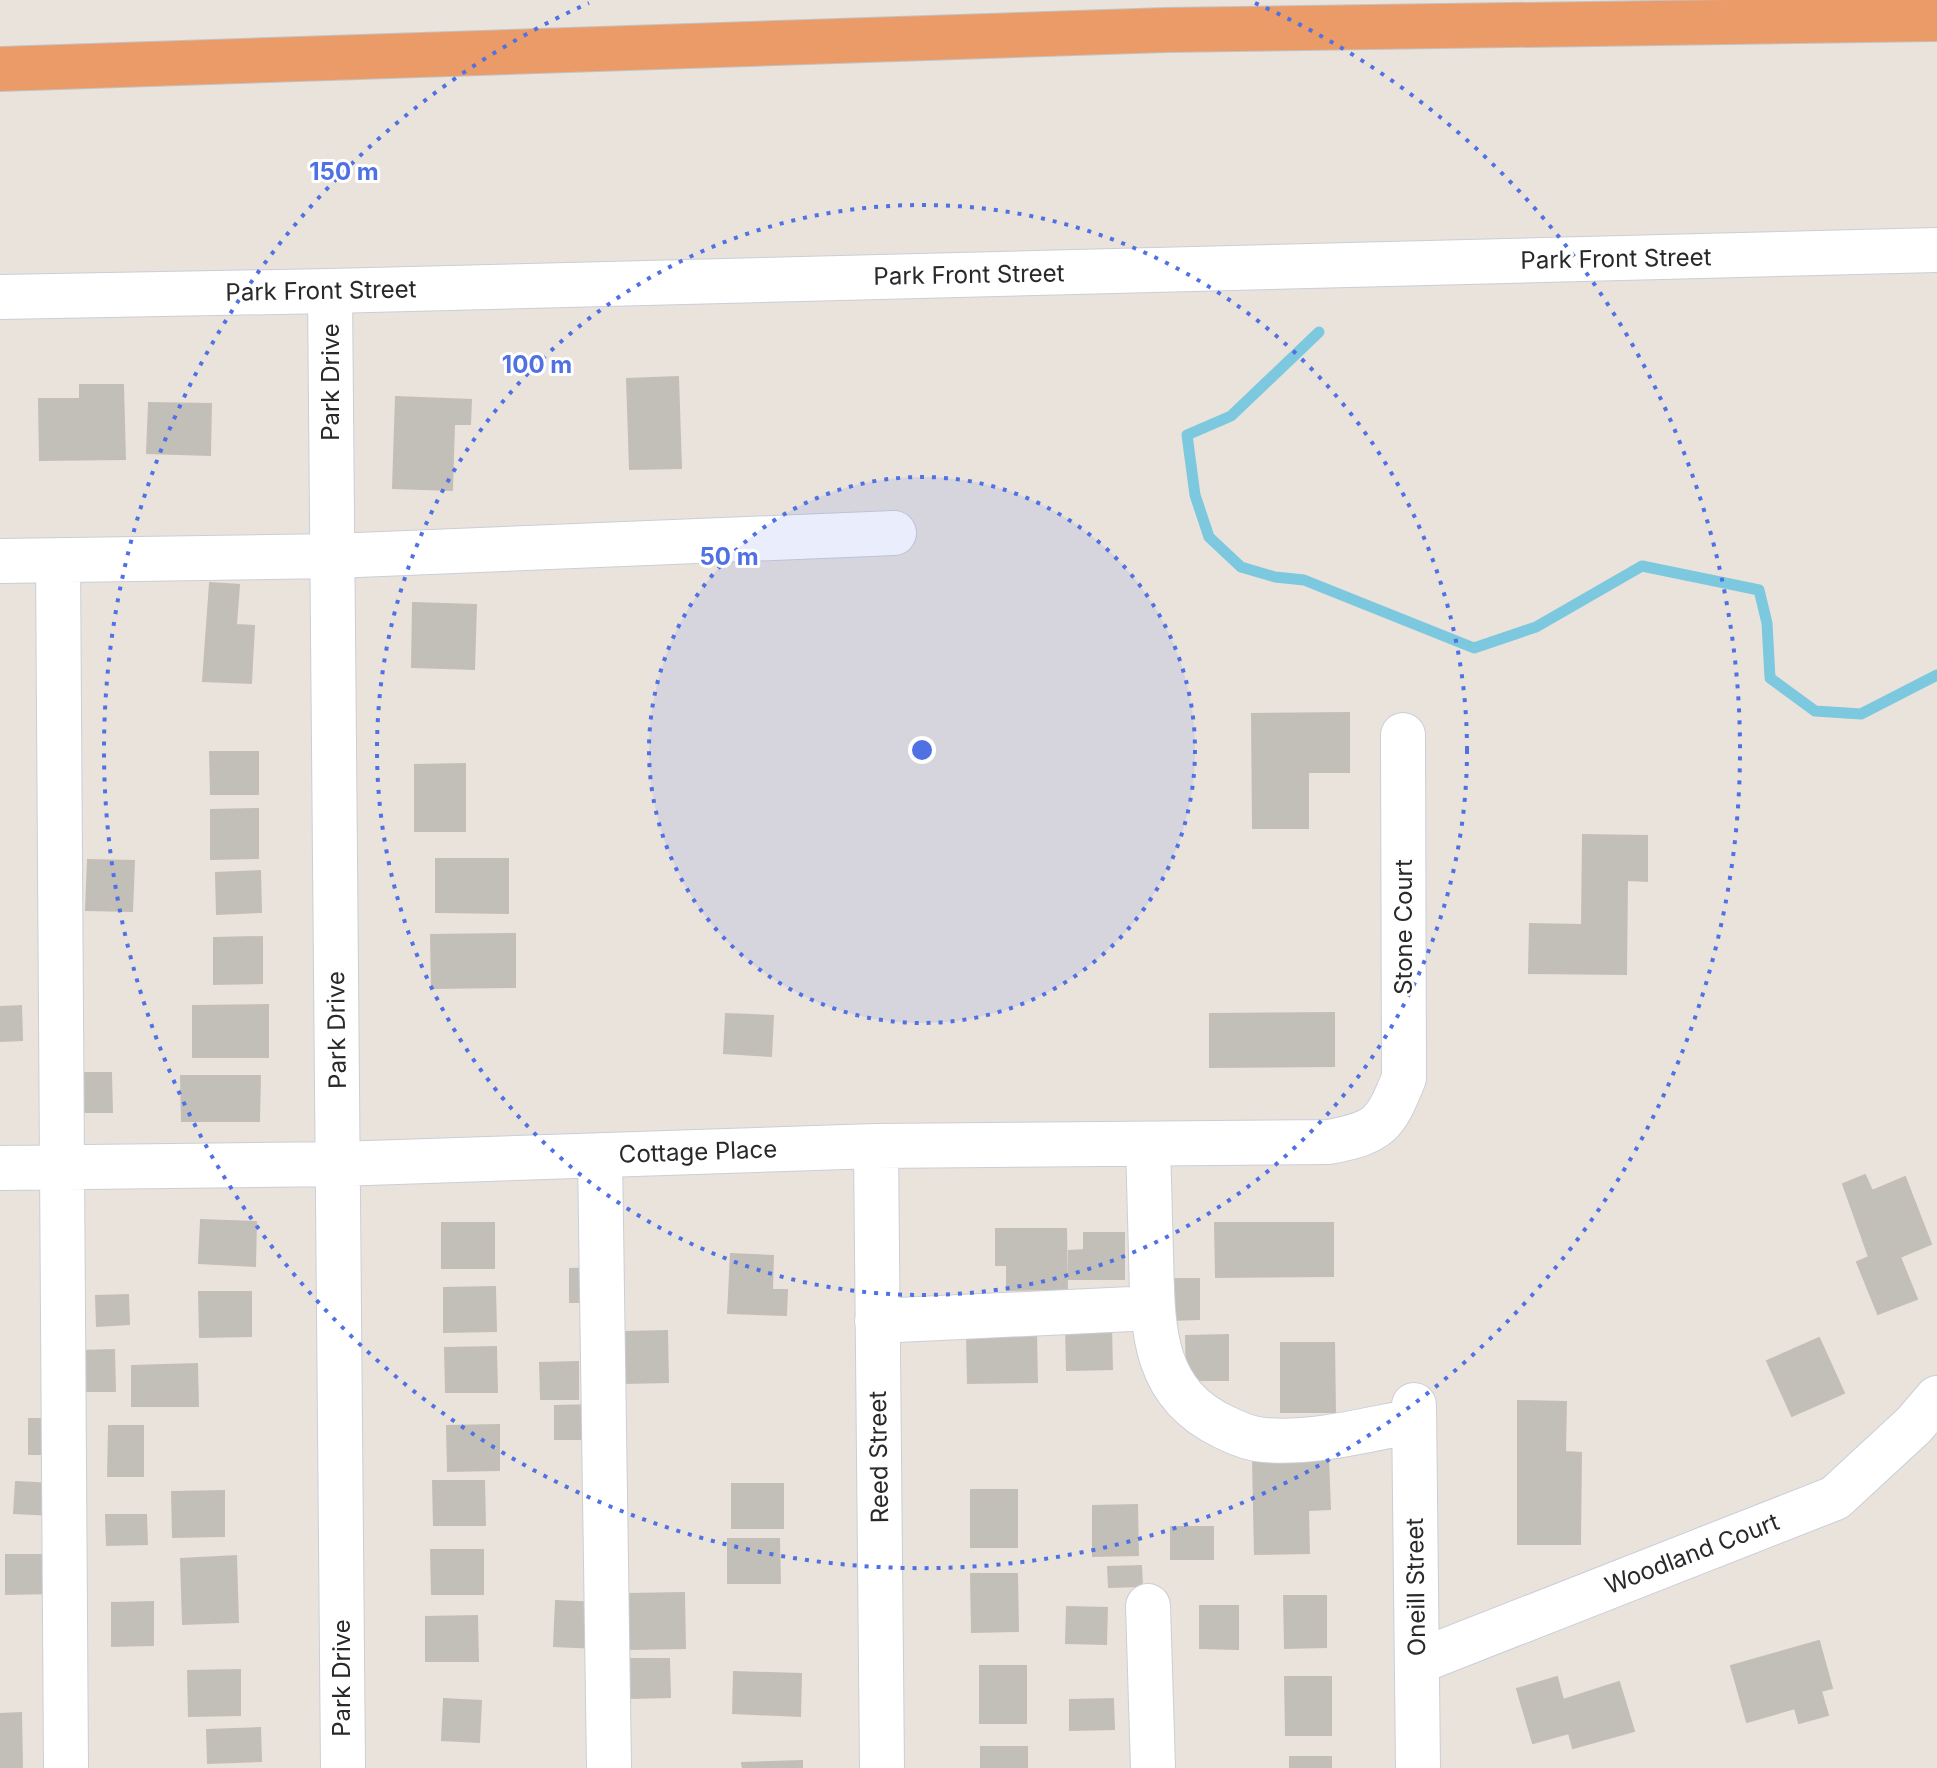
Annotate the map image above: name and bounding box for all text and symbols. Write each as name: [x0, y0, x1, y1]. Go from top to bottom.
text: 150 m: [309, 157, 379, 186]
street label: Park Front Street: [1520, 242, 1712, 275]
street label: Park Front Street: [873, 258, 1065, 291]
street label: Park Front Street: [225, 274, 417, 307]
street label: Park Drive: [316, 323, 345, 441]
text: 100 m: [502, 350, 572, 379]
text: 50 m: [699, 542, 759, 571]
centre of rings: [908, 736, 936, 764]
street label: Stone Court: [1389, 859, 1418, 995]
street label: Park Drive: [321, 971, 352, 1089]
street label: Cottage Place: [618, 1134, 778, 1169]
street label: Reed Street: [863, 1390, 894, 1523]
street label: Woodland Court: [1601, 1507, 1783, 1600]
street label: Oneill Street: [1400, 1517, 1431, 1656]
street label: Park Drive: [327, 1619, 356, 1737]

